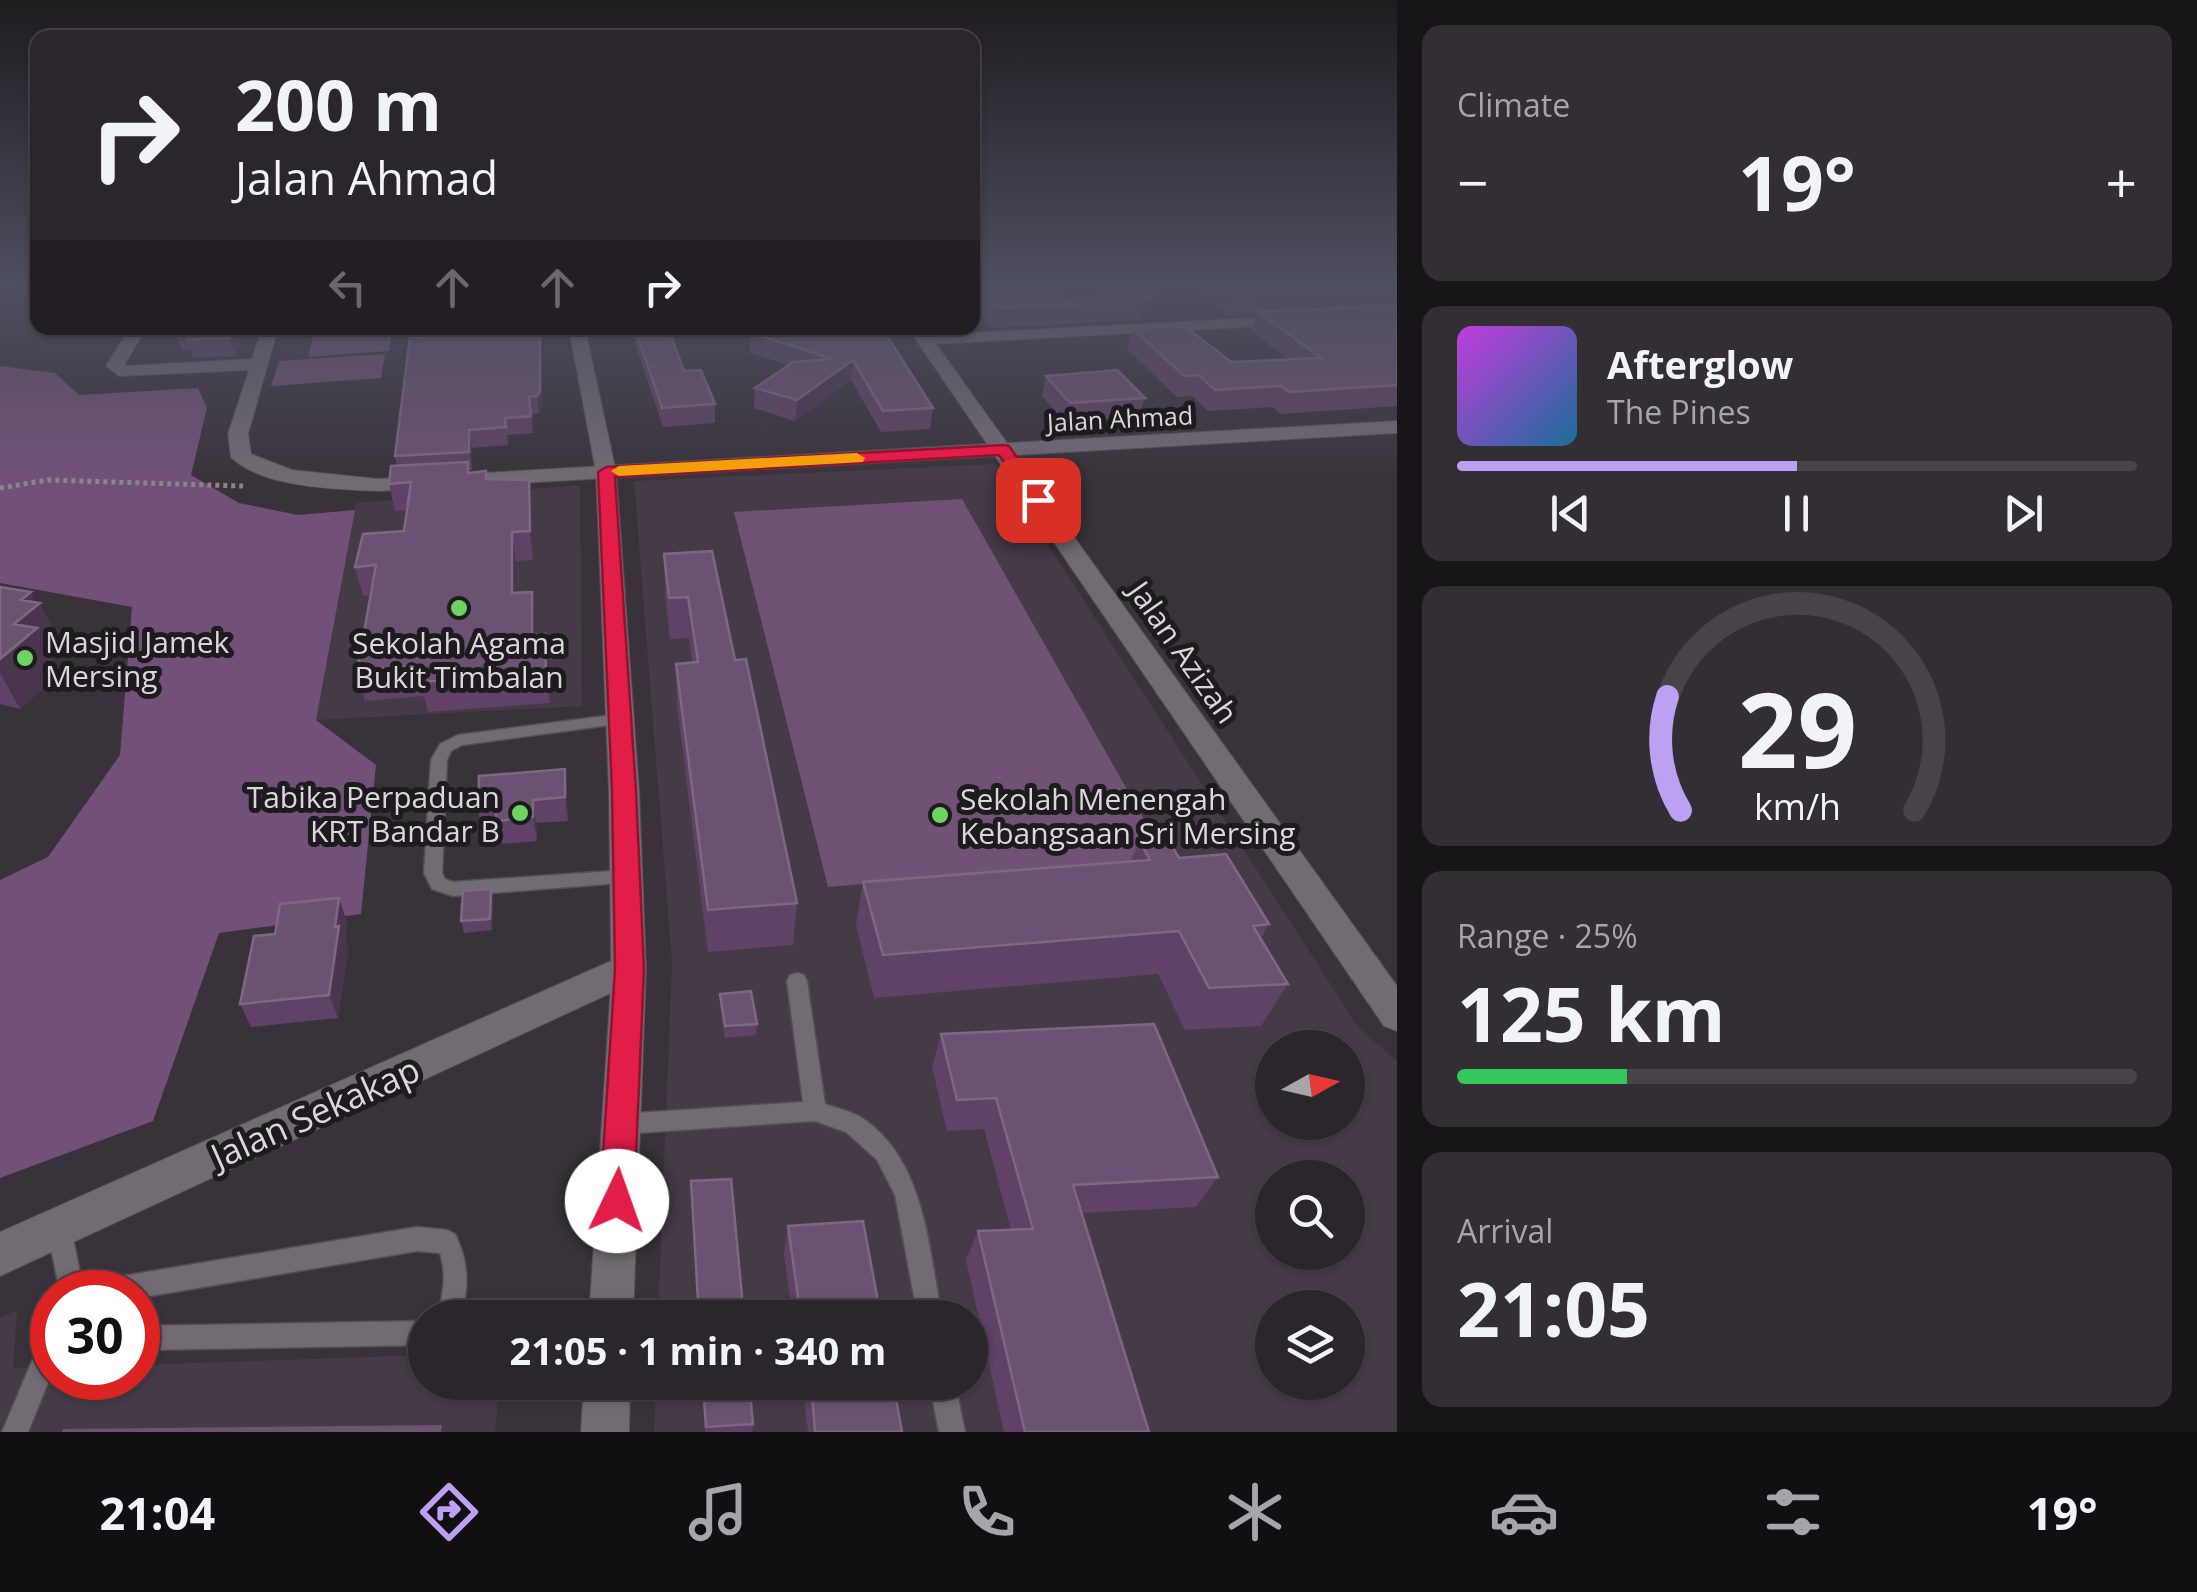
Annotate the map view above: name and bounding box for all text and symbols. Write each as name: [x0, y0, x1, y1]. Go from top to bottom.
text: 200 m: [235, 56, 442, 152]
icon: right: [70, 70, 200, 200]
text: Climate: [1457, 83, 1570, 126]
text: 19°: [1738, 131, 1856, 233]
text: −: [1457, 144, 1488, 219]
text: +: [2106, 144, 2137, 219]
text: Jalan Ahmad: [235, 147, 498, 208]
icon: left: [320, 260, 375, 315]
icon: ahead: [425, 260, 480, 315]
icon: ahead: [530, 260, 585, 315]
icon: right: [635, 260, 690, 315]
text: Afterglow: [1607, 338, 1793, 390]
text: The Pines: [1607, 390, 1751, 433]
street label: Jalan Ahmad: [1044, 397, 1194, 439]
pin: [996, 458, 1081, 543]
icon: arrive: [1011, 473, 1066, 528]
icon: previous: [1543, 486, 1598, 541]
icon: pause: [1769, 486, 1824, 541]
icon: next: [1996, 486, 2051, 541]
street label: Jalan Azizah: [1118, 570, 1248, 731]
marker: Sekolah Agama Bukit Timbalan: [448, 597, 470, 619]
place label: Masjid Jamek Mersing: [45, 621, 230, 696]
place label: Sekolah Agama Bukit Timbalan: [352, 622, 566, 697]
marker: Masjid Jamek Mersing: [14, 647, 36, 669]
text: 29: [1738, 657, 1856, 798]
place label: Tabika Perpaduan KRT Bandar B: [247, 776, 500, 851]
place label: Sekolah Menengah Kebangsaan Sri Mersing: [960, 778, 1295, 853]
text: km/h: [1754, 782, 1840, 830]
marker: Tabika Perpaduan KRT Bandar B: [509, 802, 531, 824]
marker: Sekolah Menengah Kebangsaan Sri Mersing: [929, 804, 951, 826]
text: Range · 25%: [1457, 914, 1638, 957]
text: 125 km: [1457, 962, 1725, 1064]
north arrow: [1255, 1030, 1365, 1140]
map controls: [1255, 1030, 1365, 1400]
street label: Jalan Sekakap: [201, 1045, 427, 1180]
position arrow: [565, 1149, 669, 1253]
button: search: [1255, 1160, 1365, 1270]
text: Arrival: [1457, 1209, 1553, 1252]
text: 21:05: [1457, 1257, 1650, 1359]
speed limit sign: 30: [30, 1270, 160, 1400]
button: layers: [1255, 1290, 1365, 1400]
text: 21:05 · 1 min · 340 m: [510, 1324, 886, 1376]
icon: directions: [414, 1477, 484, 1547]
icon: music: [683, 1477, 753, 1547]
icon: phone: [952, 1477, 1022, 1547]
icon: climate: [1220, 1477, 1290, 1547]
icon: car: [1489, 1477, 1559, 1547]
icon: filters: [1758, 1477, 1828, 1547]
text: 21:04: [99, 1482, 215, 1543]
text: 19°: [2027, 1482, 2098, 1543]

